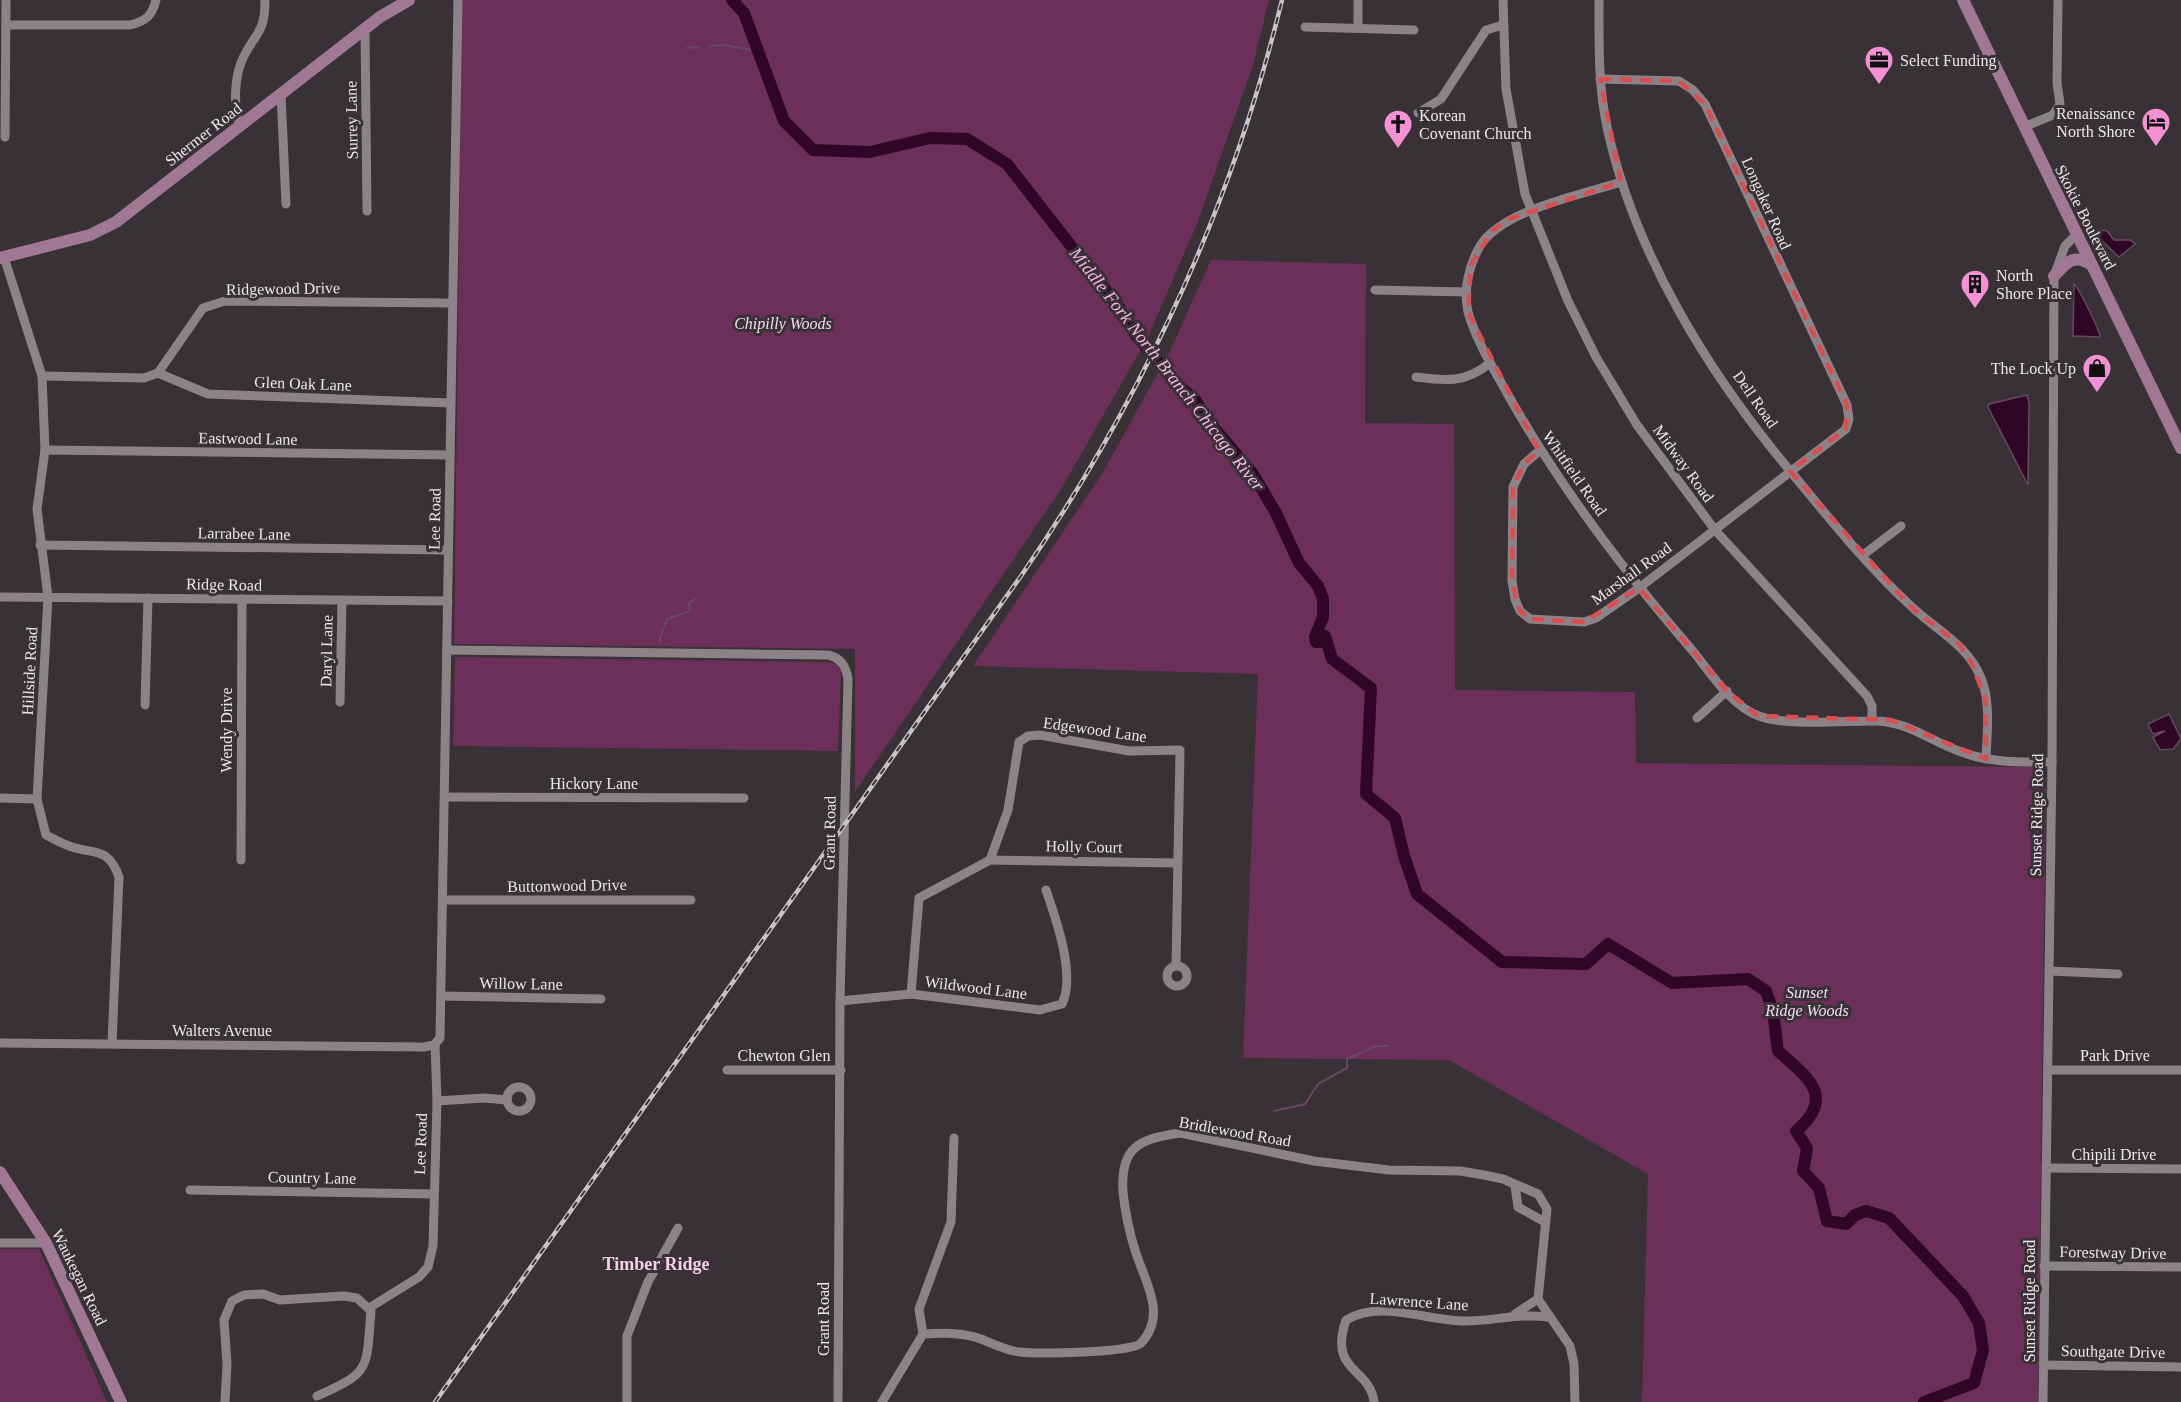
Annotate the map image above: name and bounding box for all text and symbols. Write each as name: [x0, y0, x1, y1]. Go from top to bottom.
office icon: Select Funding: [1863, 44, 1895, 86]
place label: Select Funding: [1900, 52, 1996, 70]
street label: Surrey Lane: [342, 81, 362, 159]
street label: Shermer Road: [162, 99, 245, 169]
place label: Renaissance North Shore: [2056, 105, 2135, 140]
hotel icon: Renaissance North Shore: [2140, 106, 2172, 148]
place label: Korean Covenant Church: [1419, 107, 1531, 142]
church icon: Korean Covenant Church: [1382, 108, 1414, 150]
street label: Longaker Road: [1738, 154, 1794, 252]
street label: Skokie Boulevard: [2052, 162, 2119, 272]
water label: Middle Fork North Branch Chicago River: [1065, 242, 1269, 496]
place label: North Shore Place: [1996, 267, 2072, 302]
building icon: North Shore Place: [1959, 268, 1991, 310]
street label: Ridgewood Drive: [226, 279, 340, 299]
park label: Chipilly Woods: [734, 315, 832, 333]
shop icon: The Lock Up: [2081, 352, 2113, 394]
place label: The Lock Up: [1991, 360, 2076, 378]
street label: Dell Road: [1730, 368, 1781, 431]
street label: Glen Oak Lane: [254, 373, 352, 394]
street label: Midway Road: [1649, 421, 1717, 506]
street label: Whitfield Road: [1539, 428, 1610, 519]
street label: Eastwood Lane: [198, 429, 298, 448]
street label: Lee Road: [425, 488, 444, 550]
street label: Larrabee Lane: [197, 524, 291, 543]
street label: Marshall Road: [1588, 539, 1675, 608]
street label: Ridge Road: [186, 575, 262, 595]
street label: Daryl Lane: [317, 615, 337, 687]
street label: Hillside Road: [19, 626, 40, 716]
street label: Wendy Drive: [218, 687, 236, 773]
street label: Edgewood Lane: [1042, 714, 1148, 746]
street label: Sunset Ridge Road: [2027, 754, 2047, 877]
street label: Hickory Lane: [550, 775, 638, 793]
street label: Grant Road: [820, 796, 839, 870]
street label: Holly Court: [1045, 837, 1123, 857]
street label: Buttonwood Drive: [507, 876, 627, 895]
street label: Wildwood Lane: [924, 973, 1028, 1002]
street label: Willow Lane: [479, 974, 563, 993]
park label: Sunset Ridge Woods: [1764, 984, 1849, 1020]
street label: Walters Avenue: [172, 1022, 272, 1039]
street label: Chewton Glen: [738, 1047, 830, 1064]
street label: Park Drive: [2080, 1047, 2150, 1064]
street label: Lee Road: [411, 1113, 430, 1175]
street label: Bridlewood Road: [1178, 1113, 1292, 1150]
street label: Chipili Drive: [2072, 1146, 2156, 1164]
street label: Country Lane: [268, 1168, 356, 1188]
street label: Waukegan Road: [48, 1226, 110, 1329]
street label: Sunset Ridge Road: [2021, 1240, 2039, 1362]
street label: Forestway Drive: [2059, 1243, 2167, 1263]
district label: Timber Ridge: [603, 1254, 709, 1274]
street label: Grant Road: [815, 1282, 832, 1356]
street label: Lawrence Lane: [1369, 1290, 1469, 1313]
street label: Southgate Drive: [2061, 1342, 2165, 1362]

